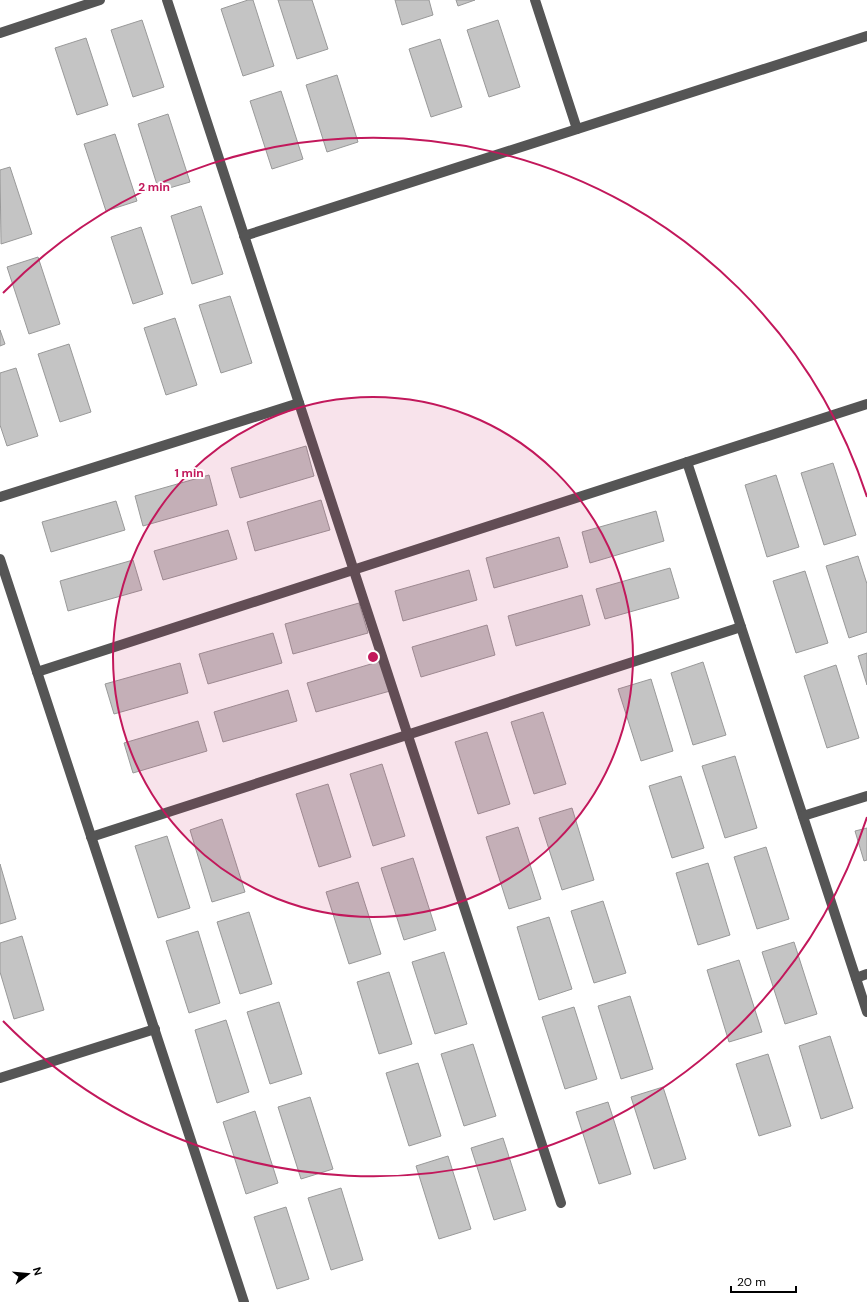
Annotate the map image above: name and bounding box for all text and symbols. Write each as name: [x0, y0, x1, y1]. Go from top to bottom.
text: 2 min: [138, 179, 170, 195]
text: 1 min: [174, 465, 204, 481]
centre of rings: [366, 650, 380, 664]
north arrow: [8, 1254, 48, 1294]
text: N: [30, 1265, 45, 1277]
scale bar: [731, 1268, 796, 1294]
text: 20 m: [737, 1274, 766, 1290]

